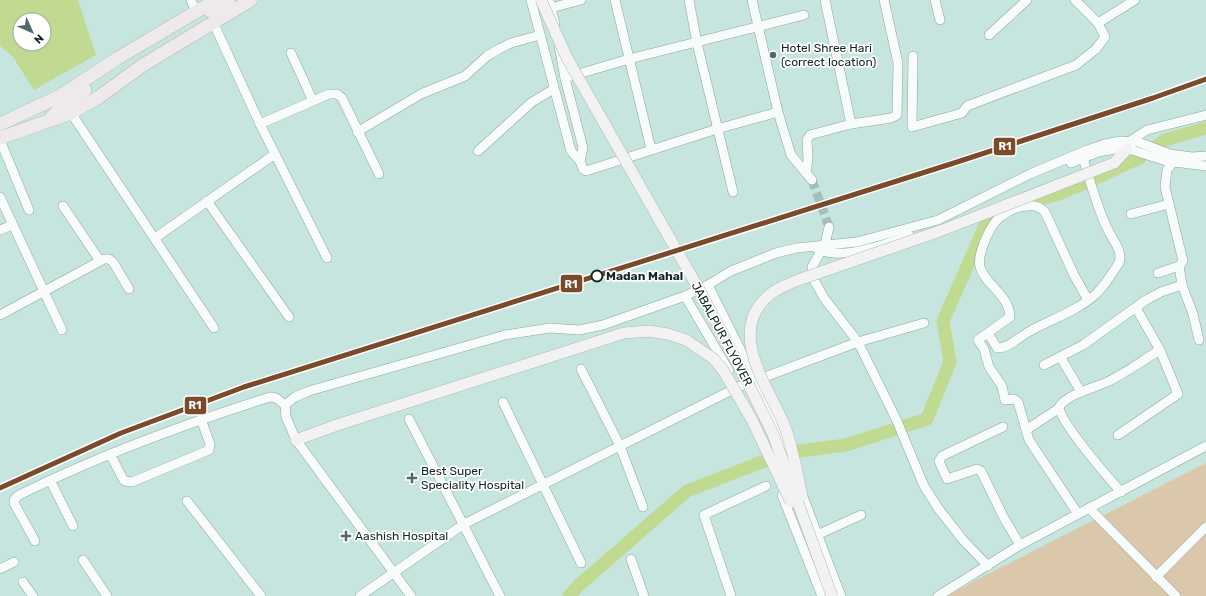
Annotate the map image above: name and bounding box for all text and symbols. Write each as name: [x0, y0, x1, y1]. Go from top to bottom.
north arrow: [12, 12, 52, 52]
text: N: [31, 31, 46, 46]
place label: Hotel Shree Hari (correct location): [781, 41, 876, 69]
marker: Hotel Shree Hari (correct location): [768, 50, 778, 60]
line badge: R1: [993, 137, 1016, 156]
text: R1: [998, 140, 1012, 153]
marker: Madan Mahal: [590, 269, 604, 283]
place label: Madan Mahal: [606, 269, 683, 283]
line badge: R1: [560, 274, 583, 293]
text: R1: [564, 278, 578, 291]
street label: JABALPUR FLYOVER: [689, 280, 755, 389]
line badge: R1: [184, 396, 207, 415]
text: R1: [188, 399, 202, 412]
place label: Best Super Speciality Hospital: [421, 464, 524, 492]
marker: Best Super Speciality Hospital: [406, 472, 418, 484]
place label: Aashish Hospital: [355, 529, 448, 543]
marker: Aashish Hospital: [340, 530, 352, 542]

